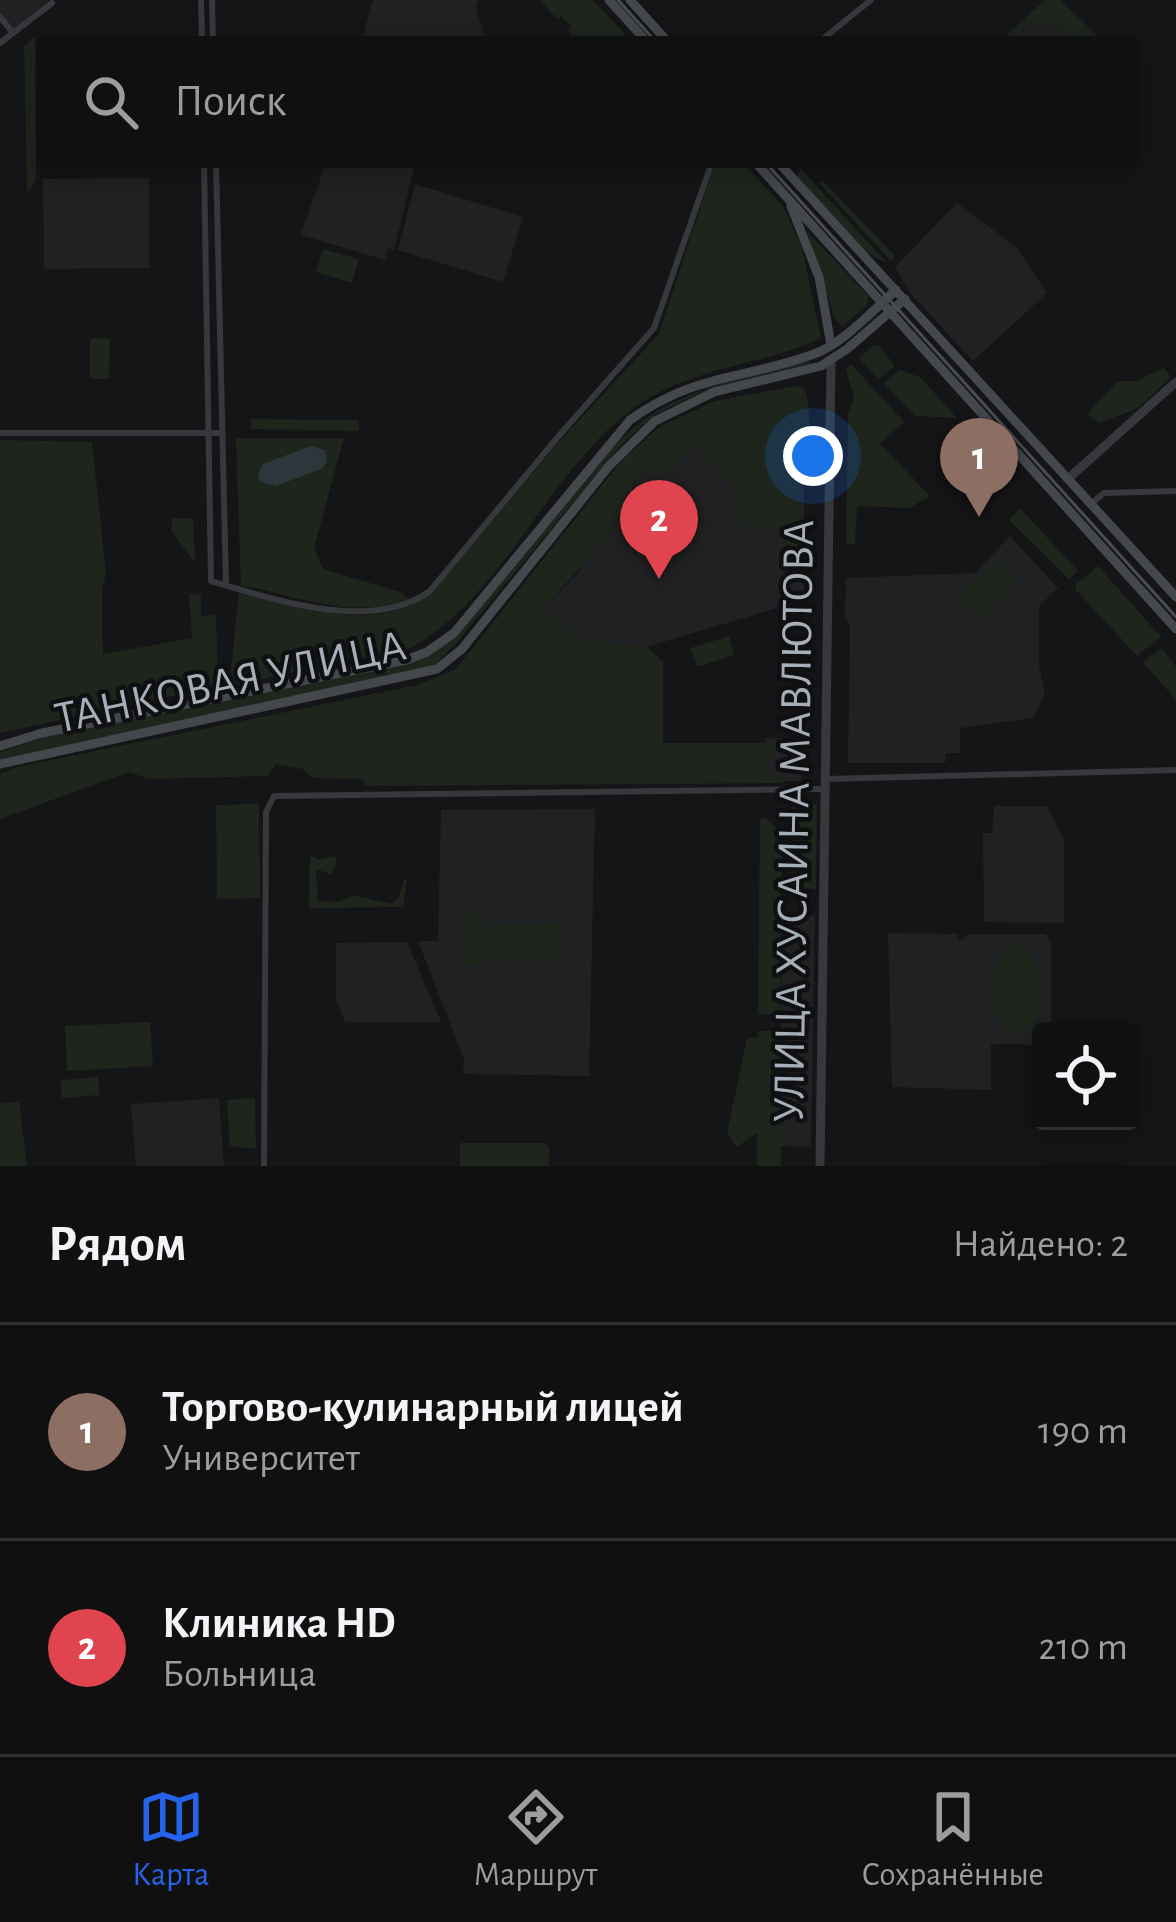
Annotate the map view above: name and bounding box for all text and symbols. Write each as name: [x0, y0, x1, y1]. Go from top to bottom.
search box: [36, 36, 1140, 168]
icon: search: [78, 69, 144, 135]
text: Поиск: [174, 79, 286, 124]
pin: 1: [940, 418, 1018, 517]
your location: [783, 426, 843, 486]
pin: 2: [620, 480, 698, 579]
street label: УЛИЦА ХУСАИНА МАВЛЮТОВА: [767, 519, 822, 1123]
street label: ТАНКОВАЯ УЛИЦА: [51, 623, 410, 742]
map controls: [1032, 1022, 1140, 1130]
button: locate: [1032, 1022, 1140, 1130]
text: Рядом: [48, 1219, 187, 1270]
text: Найдено: 2: [953, 1225, 1128, 1264]
text: Торгово-кулинарный лицей: [162, 1385, 684, 1430]
text: 1: [80, 1412, 94, 1451]
text: 190 m: [1038, 1412, 1128, 1451]
text: Университет: [162, 1439, 360, 1478]
text: Клиника HD: [162, 1601, 396, 1646]
text: 2: [78, 1628, 96, 1667]
text: 210 m: [1039, 1628, 1128, 1667]
text: Больница: [162, 1655, 316, 1694]
tab: Карта: [132, 1784, 209, 1896]
tab: Маршрут: [474, 1784, 597, 1896]
tab: Сохранённые: [862, 1784, 1044, 1896]

